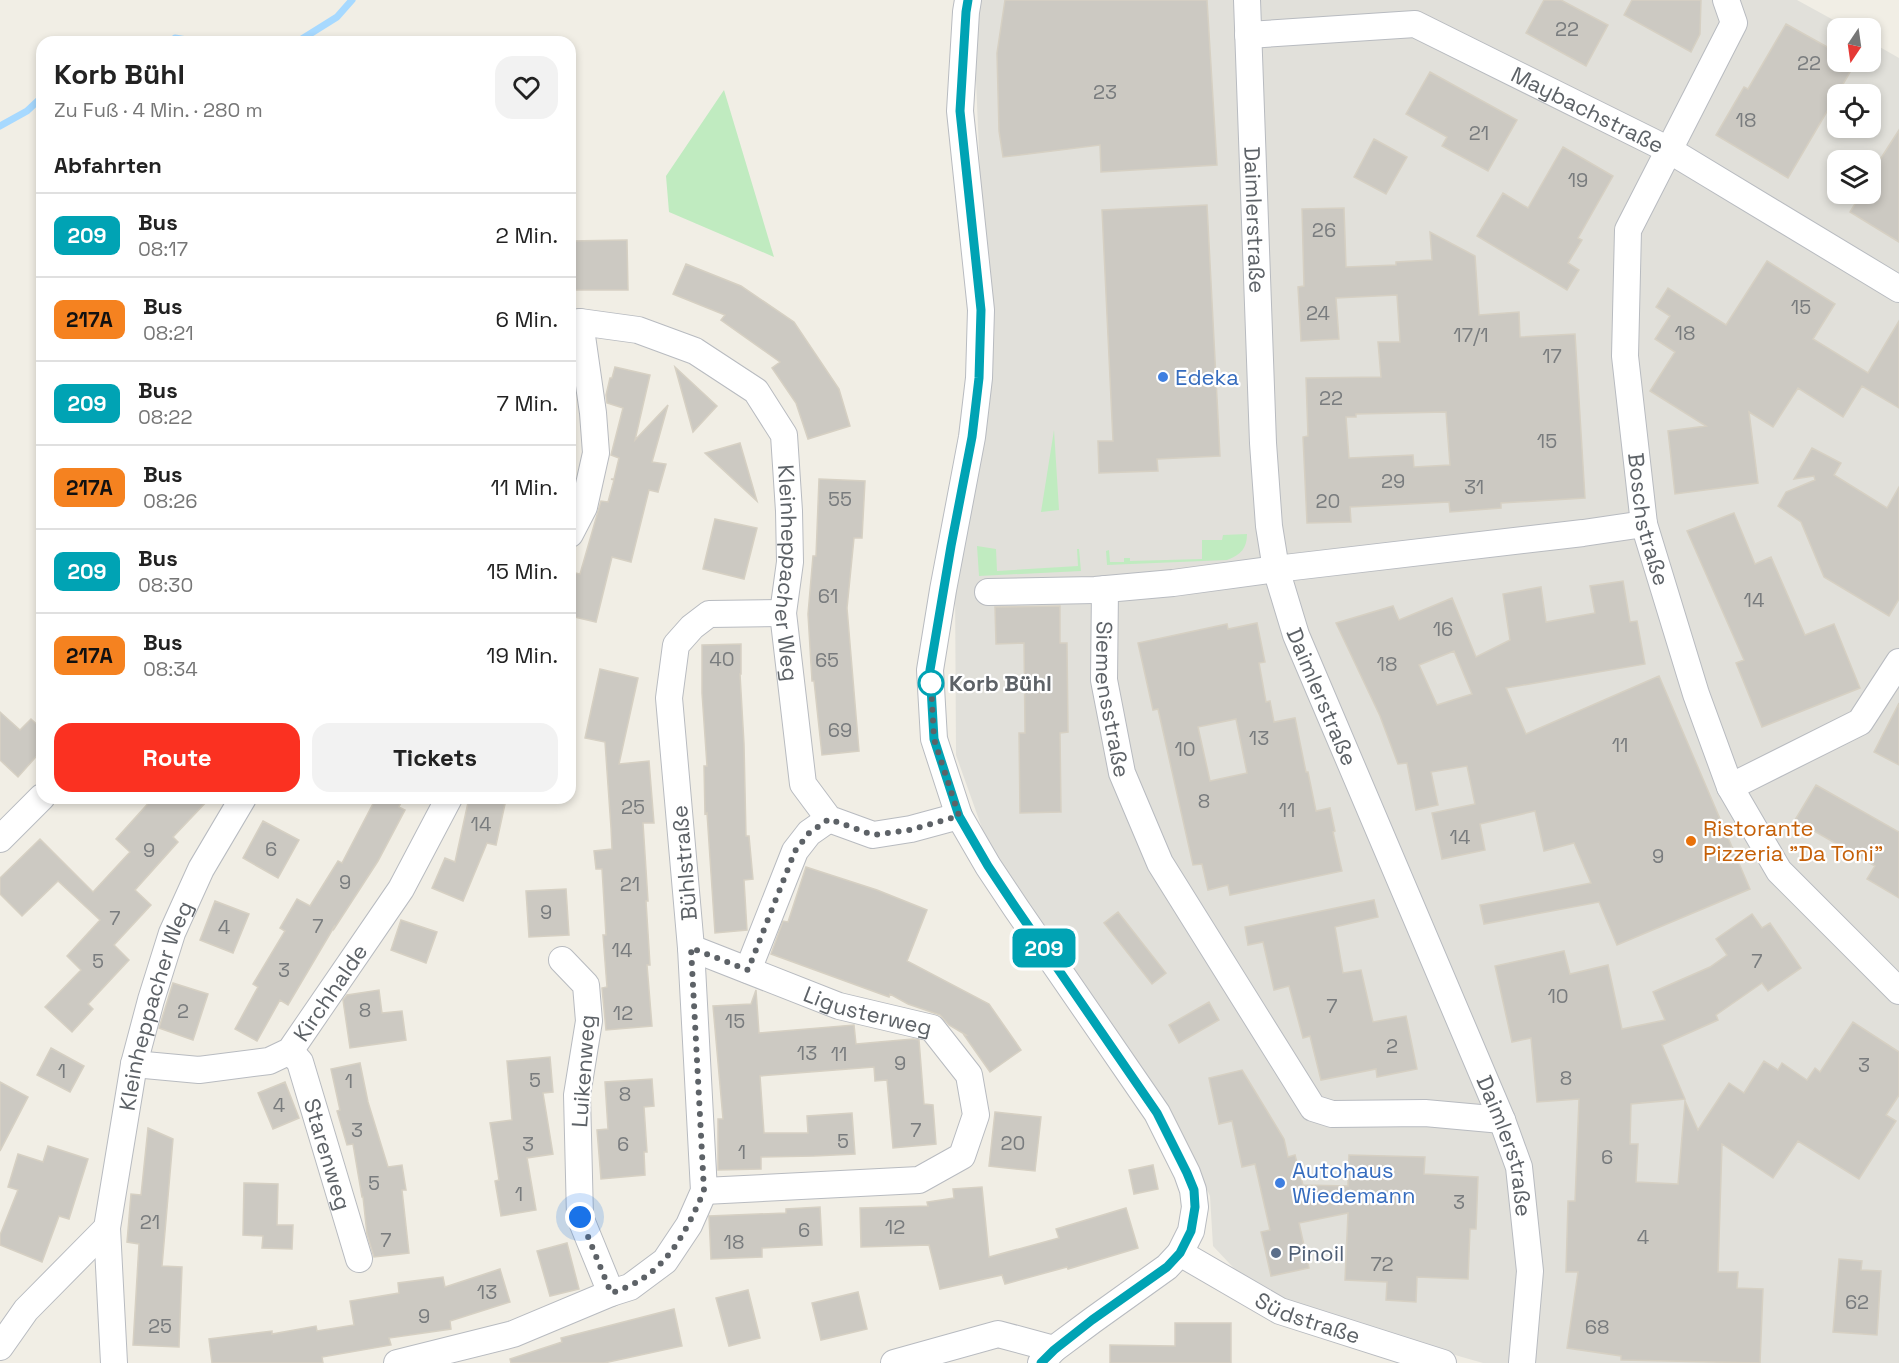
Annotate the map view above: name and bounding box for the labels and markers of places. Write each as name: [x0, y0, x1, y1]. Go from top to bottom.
place label: Edeka: [1175, 363, 1239, 391]
marker: Edeka: [1156, 370, 1170, 384]
place label: Korb Bühl: [949, 669, 1052, 697]
marker: Korb Bühl: [918, 670, 944, 696]
place label: Ristorante Pizzeria "Da Toni": [1703, 814, 1883, 867]
marker: Ristorante Pizzeria "Da Toni": [1684, 834, 1698, 848]
place label: Autohaus Wiedemann: [1292, 1156, 1415, 1209]
marker: Autohaus Wiedemann: [1273, 1176, 1287, 1190]
place label: Pinoil: [1288, 1239, 1344, 1267]
marker: Pinoil: [1269, 1246, 1283, 1260]

